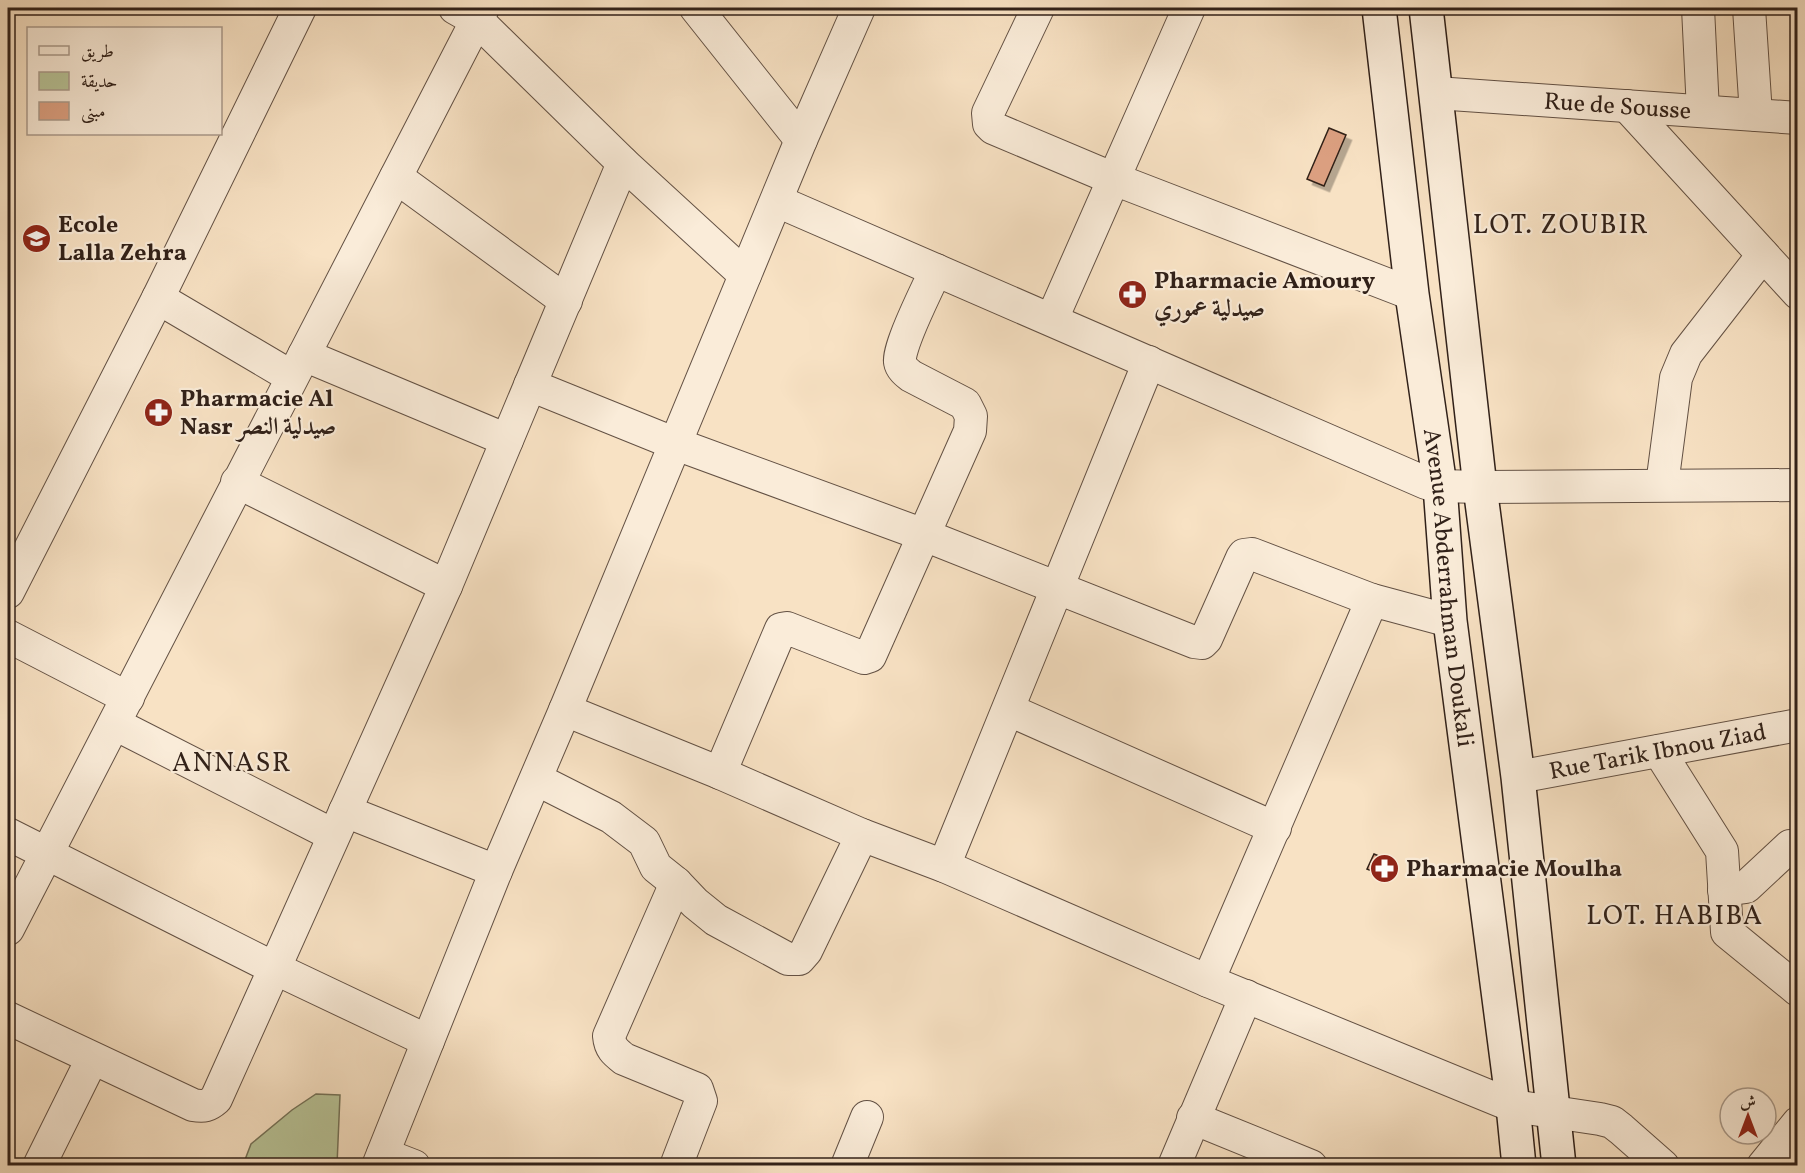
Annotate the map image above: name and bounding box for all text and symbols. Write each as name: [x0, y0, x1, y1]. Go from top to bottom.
legend: [27, 27, 222, 135]
text: طريق: [81, 40, 114, 65]
text: حديقة: [81, 70, 117, 95]
street label: Rue de Sousse: [1543, 85, 1692, 130]
text: مبنى: [81, 100, 106, 125]
district label: LOT. ZOUBIR: [1473, 207, 1649, 245]
place label: Ecole Lalla Zehra: [58, 209, 187, 271]
school or university icon: Ecole Lalla Zehra: [21, 222, 53, 254]
place label: Pharmacie Amoury صيدلية عموري: [1154, 265, 1376, 327]
pharmacy icon: Pharmacie Amoury صيدلية عموري: [1117, 278, 1149, 310]
place label: Pharmacie Al Nasr صيدلية النصر: [180, 383, 336, 445]
pharmacy icon: Pharmacie Al Nasr صيدلية النصر: [143, 396, 175, 428]
street label: Avenue Abderrahman Doukali: [1413, 426, 1481, 749]
street label: Rue Tarik Ibnou Ziad: [1547, 716, 1769, 790]
district label: ANNASR: [172, 745, 292, 783]
pharmacy icon: Pharmacie Moulha: [1369, 852, 1401, 884]
place label: Pharmacie Moulha: [1406, 853, 1622, 887]
district label: LOT. HABIBA: [1586, 898, 1764, 936]
north arrow: [1718, 1086, 1778, 1146]
text: ش: [1740, 1092, 1756, 1114]

